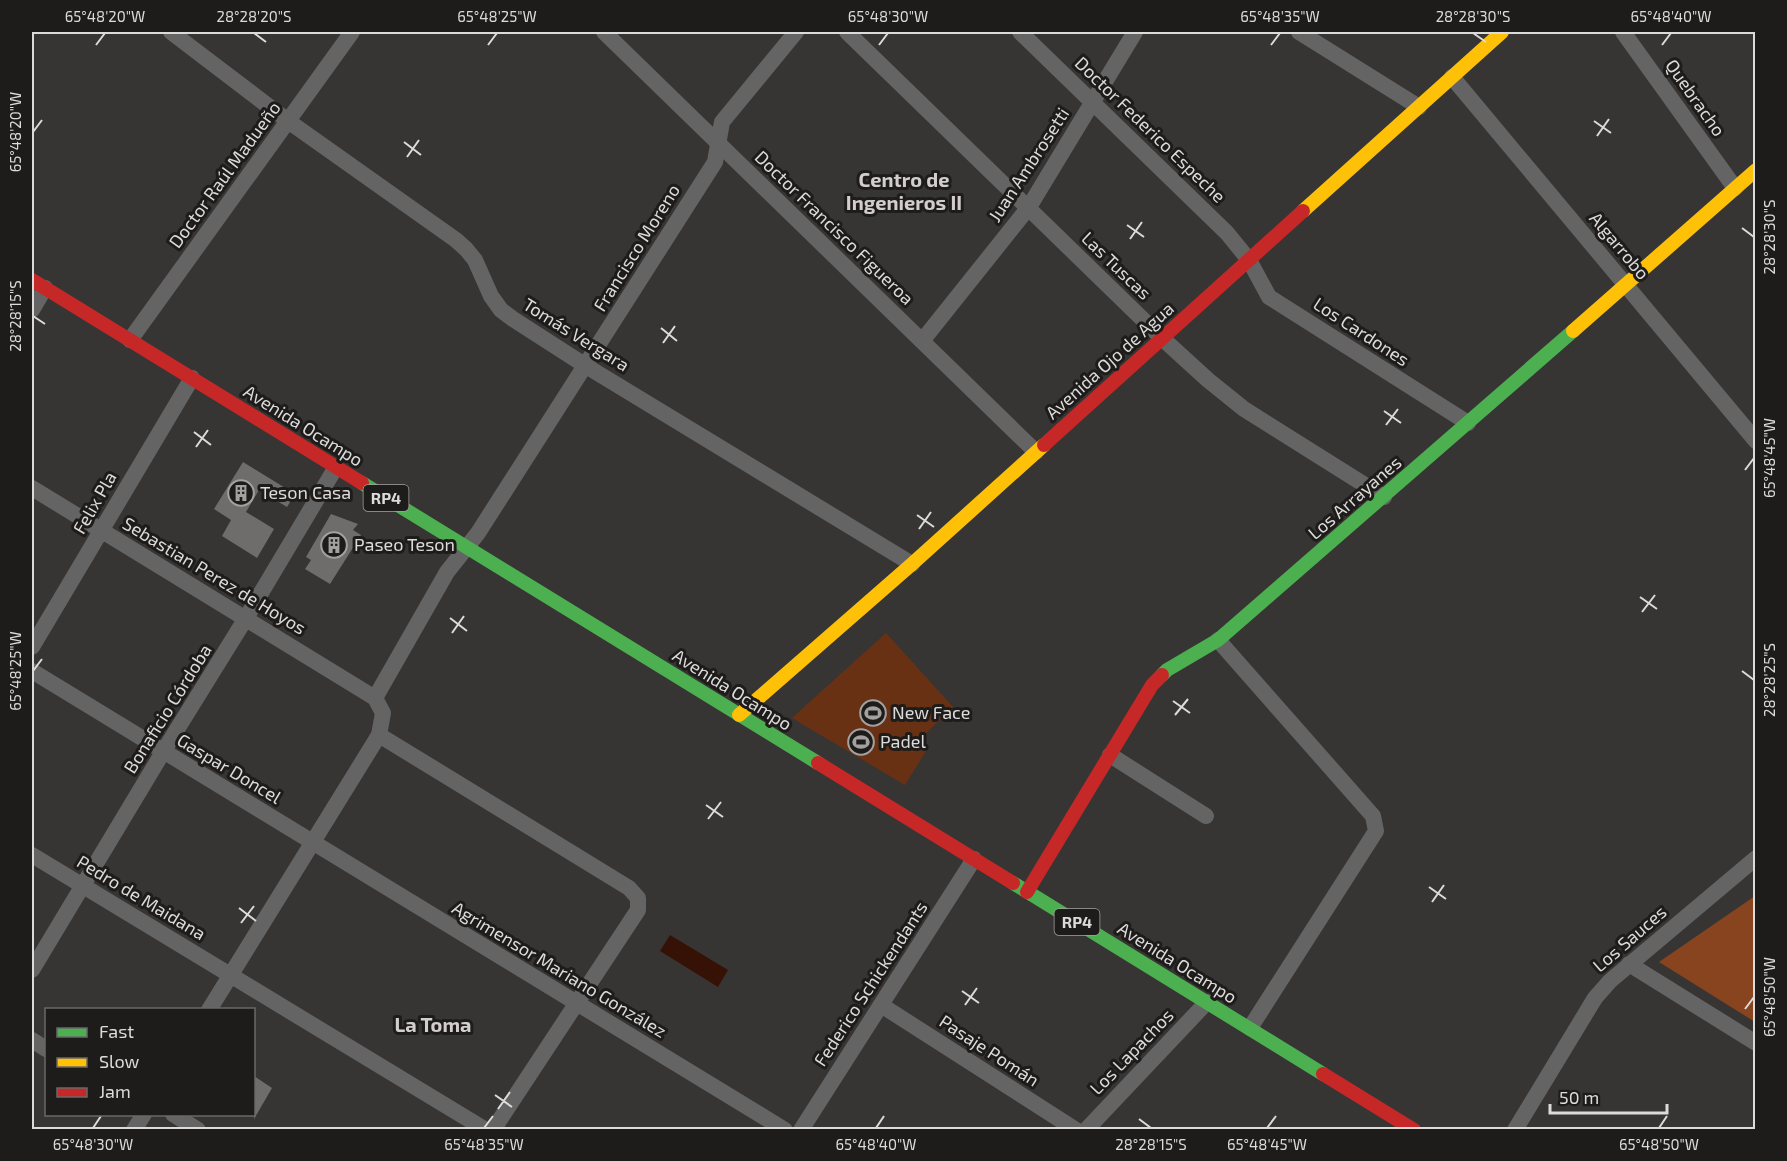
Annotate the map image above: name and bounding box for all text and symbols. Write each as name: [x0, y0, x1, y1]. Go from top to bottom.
text: 65°48'20"W: [65, 7, 145, 25]
text: 28°28'20"S: [217, 7, 291, 25]
text: 65°48'25"W: [457, 7, 537, 25]
text: 65°48'30"W: [848, 7, 928, 25]
text: 65°48'35"W: [1240, 7, 1320, 25]
text: 28°28'30"S: [1436, 7, 1510, 25]
text: 65°48'40"W: [1630, 7, 1712, 25]
street label: Doctor Federico Espeche: [1071, 52, 1231, 207]
street label: Quebracho: [1661, 55, 1730, 140]
text: 65°48'20"W: [6, 92, 24, 172]
street label: Doctor Raúl Madueño: [164, 97, 285, 252]
street label: Juan Ambrosetti: [983, 103, 1073, 226]
street label: Doctor Francisco Figueroa: [751, 146, 919, 309]
district label: Centro de Ingenieros II: [846, 167, 962, 214]
street label: Francisco Moreno: [588, 180, 684, 315]
text: 28°28'30"S: [1760, 200, 1778, 274]
street label: Algarrobo: [1585, 207, 1654, 284]
street label: Las Tuscas: [1077, 227, 1156, 304]
text: 28°28'15"S: [6, 280, 24, 352]
street label: Los Cardones: [1310, 292, 1413, 370]
street label: Tomás Vergara: [519, 293, 634, 376]
street label: Avenida Ojo de Agua: [1041, 297, 1178, 424]
street label: Avenida Ocampo: [240, 380, 367, 471]
text: 65°48'45"W: [1760, 418, 1778, 498]
street label: Los Arrayanes: [1303, 451, 1405, 544]
street label: Felix Pla: [68, 467, 121, 538]
building icon: Teson Casa: [226, 478, 256, 508]
place label: Teson Casa: [260, 481, 351, 503]
road number: RP4: [364, 485, 408, 511]
street label: Sebastian Perez de Hoyos: [119, 512, 310, 639]
building icon: Paseo Teson: [319, 530, 349, 560]
place label: Paseo Teson: [354, 533, 455, 555]
text: 65°48'25"W: [6, 631, 24, 711]
street label: Bonaficio Córdoba: [119, 640, 216, 777]
text: 28°28'25"S: [1760, 643, 1778, 717]
street label: Avenida Ocampo: [669, 644, 796, 735]
sports icon: New Face: [858, 698, 888, 728]
place label: New Face: [892, 701, 970, 723]
sports icon: Padel: [846, 727, 876, 757]
street label: Gaspar Doncel: [173, 728, 286, 808]
place label: Padel: [880, 730, 926, 752]
street label: Pedro de Maidana: [73, 850, 210, 944]
street label: Agrimensor Mariano González: [448, 896, 671, 1042]
street label: Federico Schickendants: [809, 897, 932, 1070]
street label: Los Sauces: [1588, 900, 1671, 976]
road number: RP4: [1054, 909, 1100, 935]
street label: Avenida Ocampo: [1114, 917, 1241, 1008]
text: 65°48'50"W: [1760, 957, 1778, 1037]
street label: Los Lapachos: [1085, 1004, 1178, 1099]
legend: [45, 1008, 255, 1116]
street label: Pasaje Pomán: [936, 1010, 1044, 1091]
district label: La Toma: [395, 1012, 471, 1036]
text: Fast: [99, 1020, 134, 1042]
text: Slow: [99, 1050, 140, 1072]
scale bar: [1550, 1077, 1667, 1115]
text: Jam: [99, 1080, 131, 1102]
text: 50 m: [1559, 1086, 1599, 1108]
text: 65°48'30"W: [53, 1135, 133, 1153]
text: 65°48'35"W: [444, 1135, 524, 1153]
text: 65°48'40"W: [835, 1135, 917, 1153]
text: 28°28'15"S: [1115, 1135, 1187, 1153]
text: 65°48'45"W: [1227, 1135, 1307, 1153]
text: 65°48'50"W: [1619, 1135, 1699, 1153]

